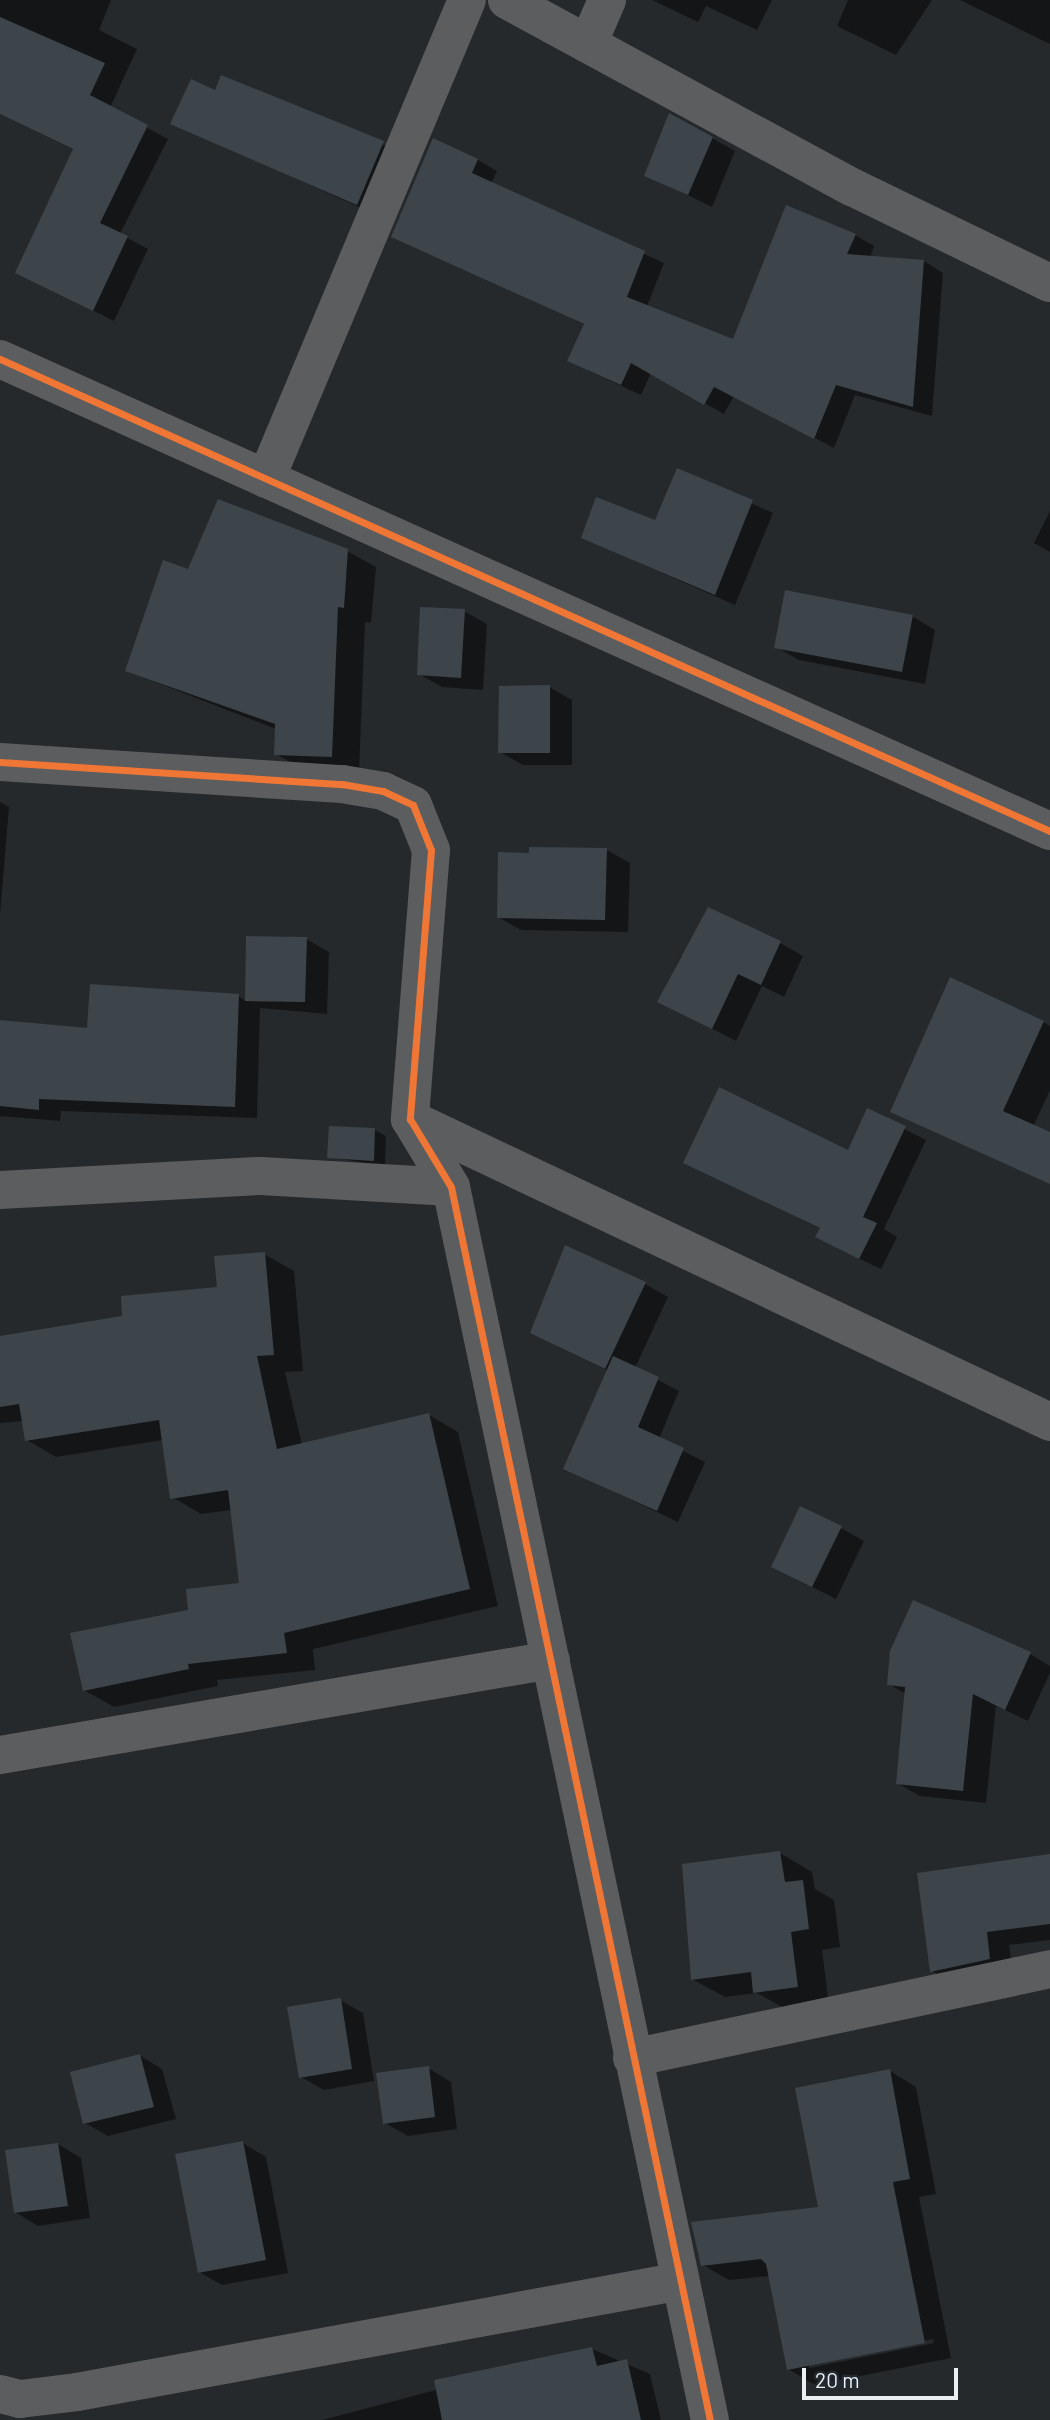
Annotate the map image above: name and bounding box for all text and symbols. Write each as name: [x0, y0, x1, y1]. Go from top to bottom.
scale bar: [805, 2354, 961, 2398]
text: 20 m: [815, 2367, 860, 2392]

